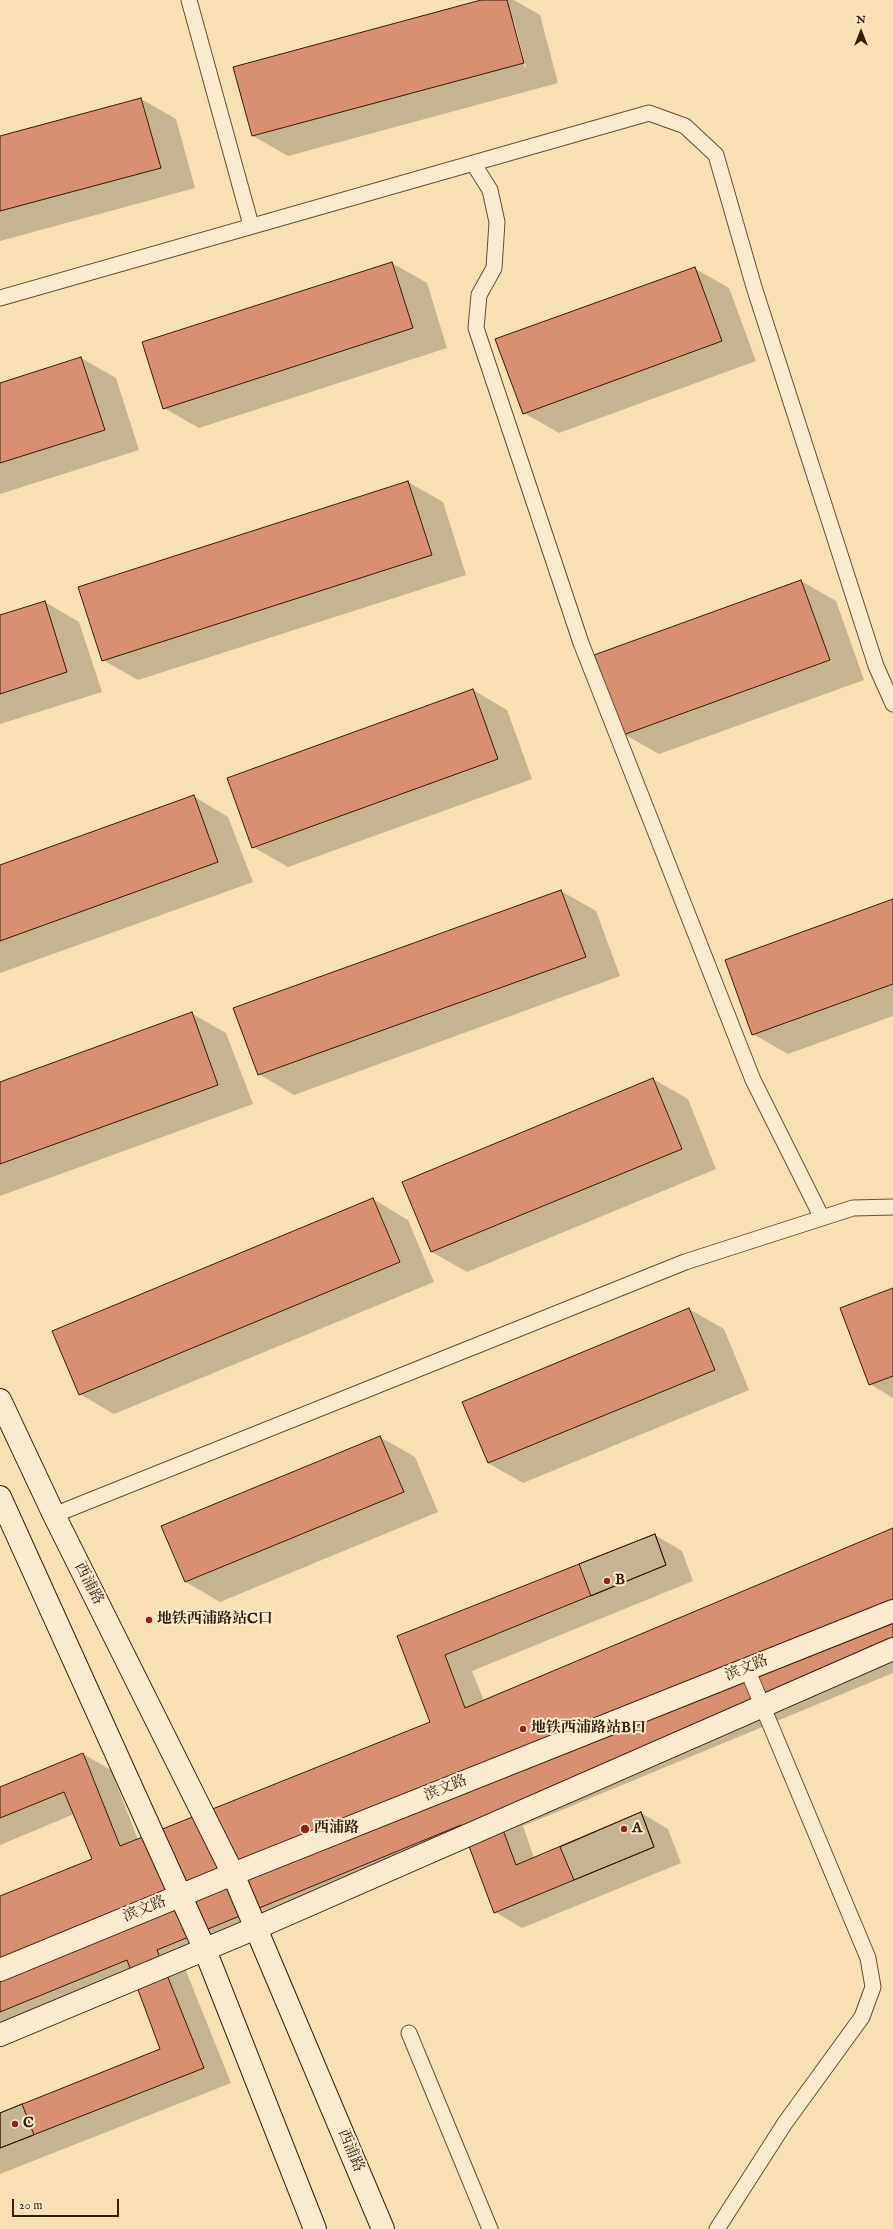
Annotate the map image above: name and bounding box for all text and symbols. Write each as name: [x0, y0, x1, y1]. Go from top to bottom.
north arrow: [841, 12, 881, 52]
text: N: [856, 13, 866, 27]
street label: 西浦路: [70, 1560, 106, 1608]
place label: B: [615, 1572, 625, 1590]
marker: B: [602, 1576, 612, 1586]
place label: 地铁西浦路站C口: [157, 1611, 273, 1629]
marker: 地铁西浦路站C口: [144, 1615, 154, 1625]
street label: 滨文路: [723, 1652, 771, 1686]
place label: 地铁西浦路站B口: [531, 1720, 646, 1738]
marker: 地铁西浦路站B口: [518, 1724, 528, 1734]
street label: 滨文路: [422, 1772, 470, 1806]
place label: 西浦路: [314, 1820, 359, 1838]
place label: A: [632, 1820, 642, 1838]
marker: 西浦路: [299, 1823, 311, 1835]
marker: A: [619, 1824, 629, 1834]
street label: 滨文路: [121, 1893, 169, 1927]
place label: C: [23, 2115, 34, 2133]
marker: C: [10, 2119, 20, 2129]
street label: 西浦路: [333, 2127, 367, 2175]
scale bar: [14, 2191, 121, 2217]
text: 20 m: [19, 2198, 42, 2213]

